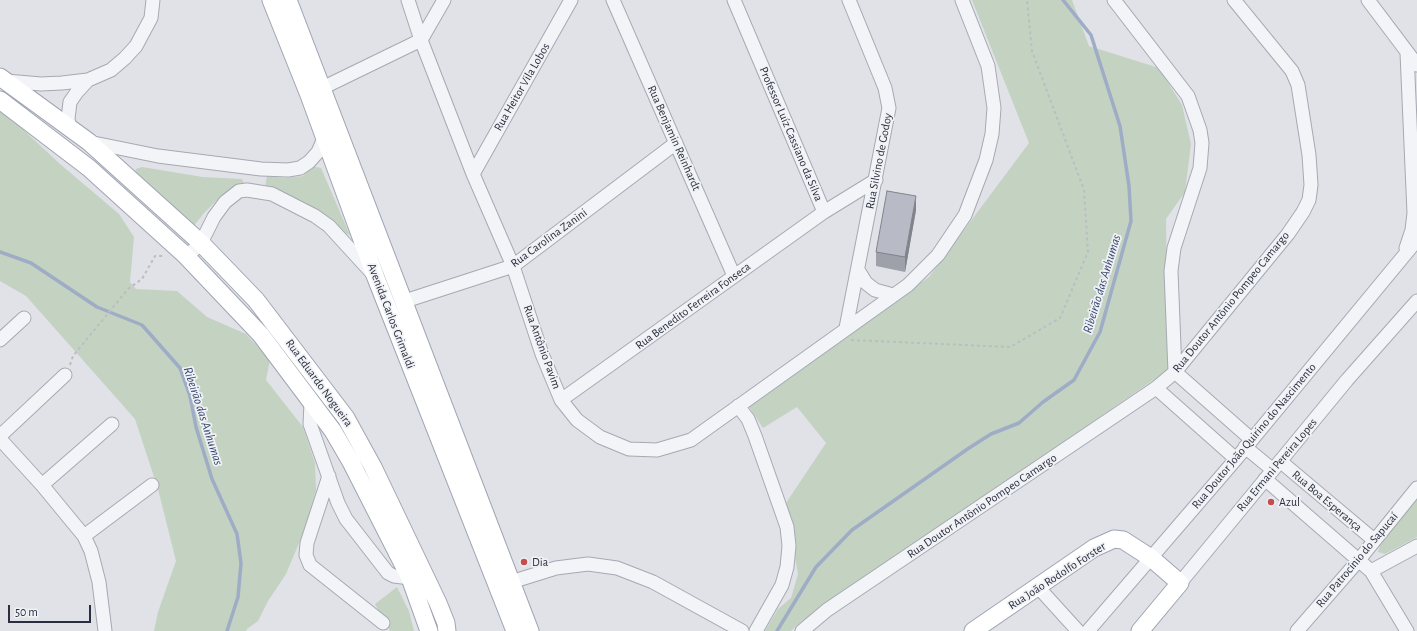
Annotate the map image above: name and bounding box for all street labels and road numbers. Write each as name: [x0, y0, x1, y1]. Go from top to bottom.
street label: Rua Heitor Vila Lobos: [491, 40, 553, 134]
street label: Professor Luíz Cassiano da Silva: [756, 65, 826, 203]
street label: Rua Benjamin Reinhardt: [644, 83, 704, 193]
street label: Rua Silvino de Godoy: [863, 112, 895, 210]
street label: Rua Carolina Zanini: [508, 205, 590, 271]
street label: Rua Doutor Antônio Pompeo Camargo: [1170, 229, 1292, 375]
street label: Rua Benedito Ferreira Fonseca: [633, 259, 753, 353]
street label: Avenida Carlos Grimaldi: [364, 261, 418, 371]
street label: Rua Antônio Pavim: [520, 303, 564, 391]
street label: Rua Eduardo Nogueira: [282, 336, 356, 430]
street label: Rua Doutor João Quirino do Nascimento: [1189, 360, 1319, 512]
street label: Rua Ermani Pereira Lopes: [1234, 415, 1320, 515]
street label: Rua Doutor Antônio Pompeo Camargo: [904, 450, 1060, 562]
street label: Rua Boa Esperança: [1289, 467, 1365, 535]
street label: Rua Patrocínio do Sapucaí: [1313, 509, 1401, 611]
street label: Rua João Rodolfo Forster: [1006, 539, 1108, 613]

